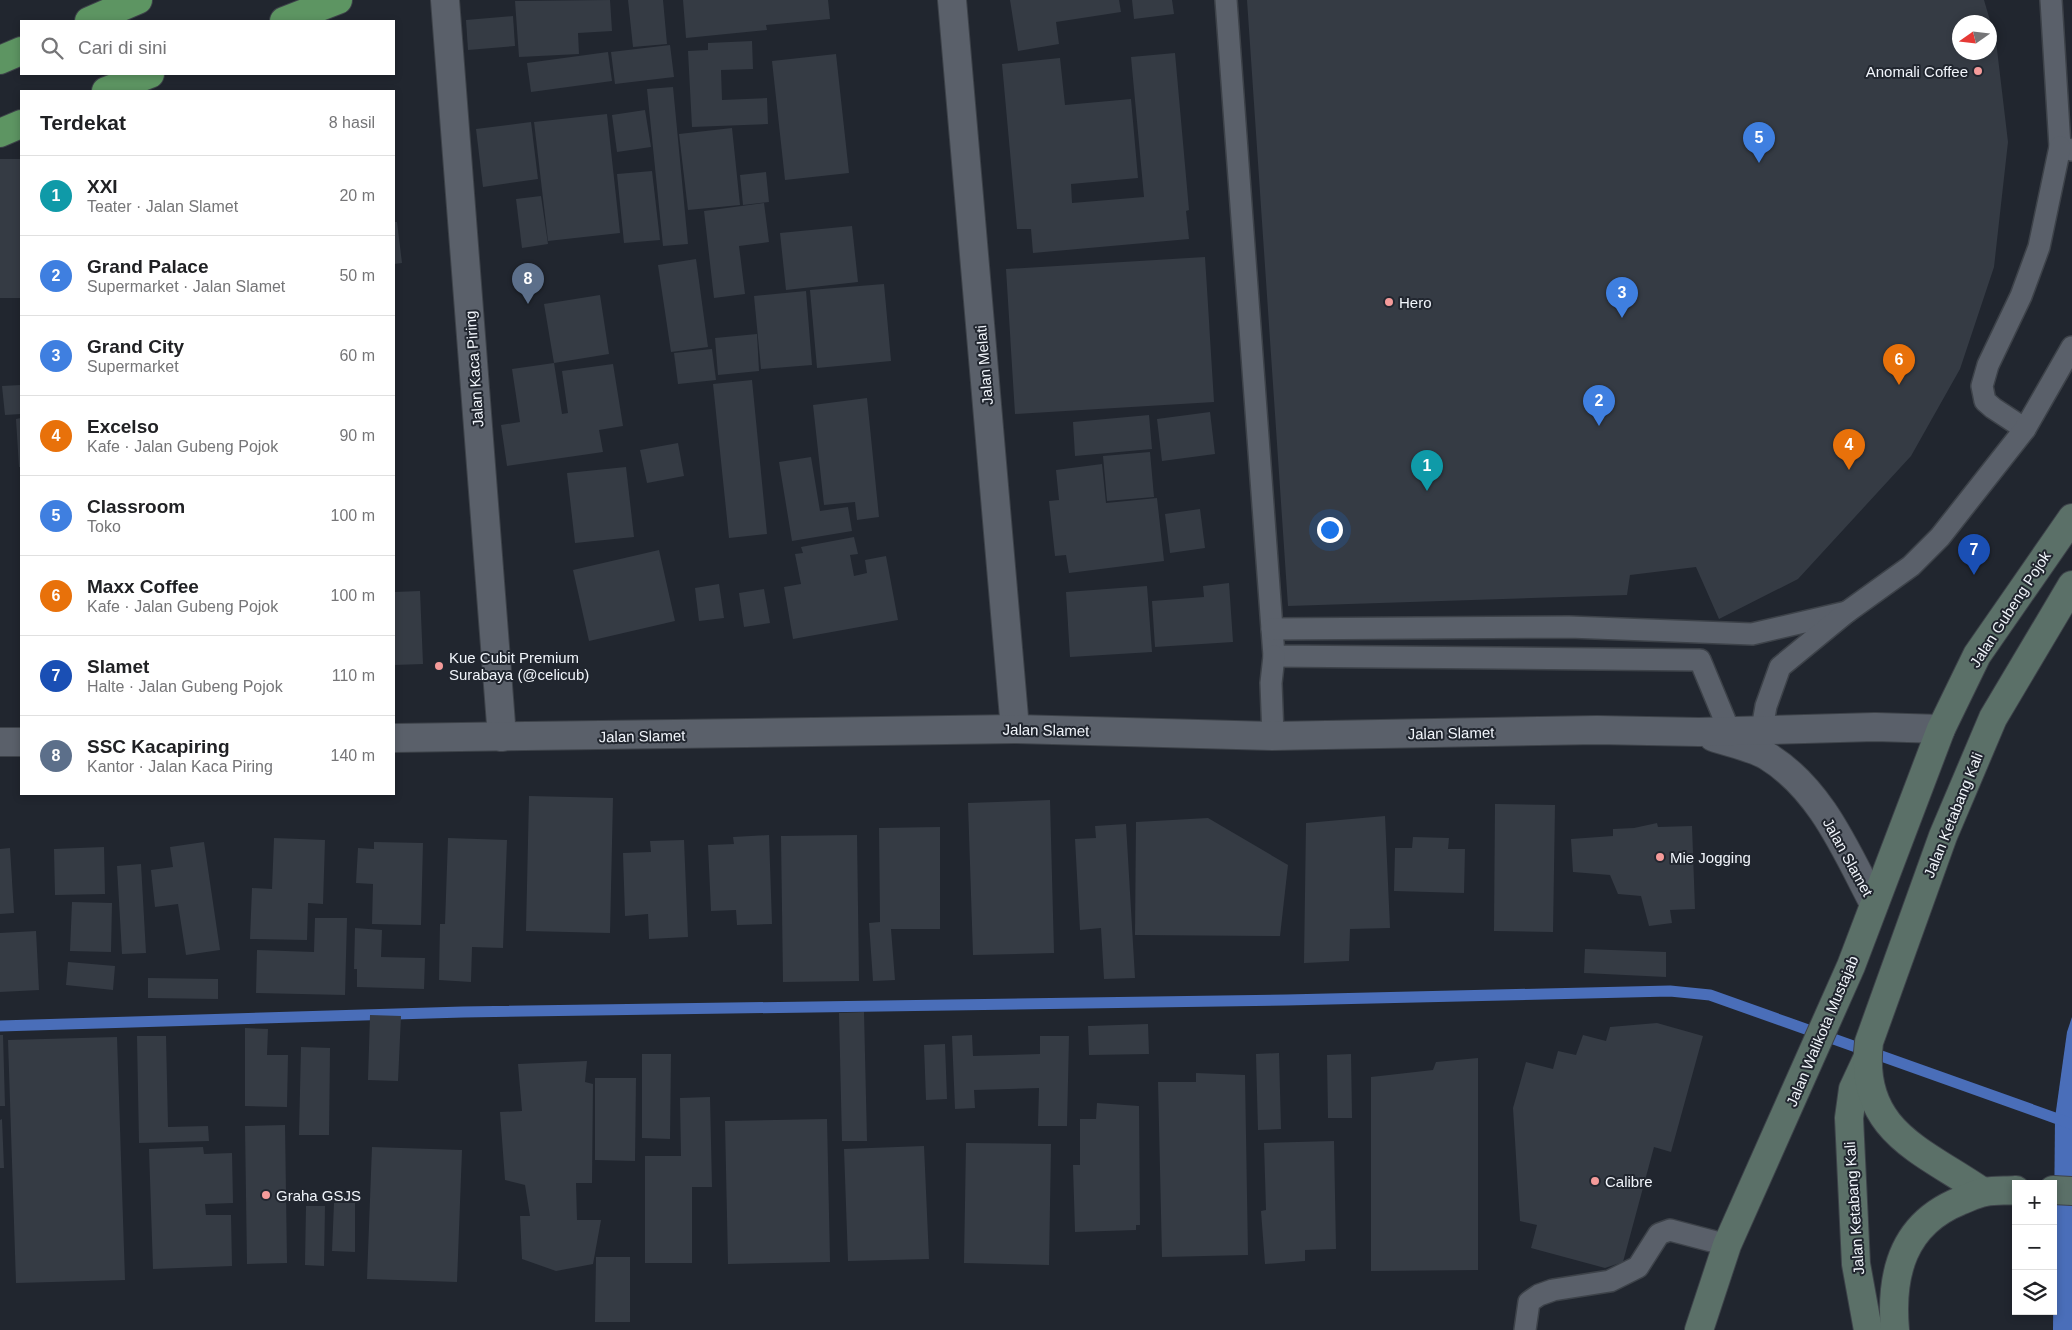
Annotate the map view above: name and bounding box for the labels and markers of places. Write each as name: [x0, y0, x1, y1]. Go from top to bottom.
place label: Anomali Coffee: [1866, 63, 1968, 80]
marker: Anomali Coffee: [1972, 65, 1984, 77]
pin: 5: [1743, 122, 1775, 163]
pin: 8: [512, 263, 544, 304]
pin: 3: [1606, 277, 1638, 318]
place label: Hero: [1399, 294, 1432, 311]
marker: Hero: [1383, 296, 1395, 308]
pin: 6: [1883, 344, 1915, 385]
pin: 2: [1583, 385, 1615, 426]
pin: 4: [1833, 429, 1865, 470]
pin: 1: [1411, 450, 1443, 491]
pin: 7: [1958, 534, 1990, 575]
place label: Kue Cubit Premium Surabaya (@celicub): [449, 649, 589, 683]
marker: Kue Cubit Premium Surabaya (@celicub): [433, 660, 445, 672]
place label: Mie Jogging: [1670, 849, 1751, 866]
marker: Mie Jogging: [1654, 851, 1666, 863]
place label: Calibre: [1605, 1173, 1653, 1190]
marker: Calibre: [1589, 1175, 1601, 1187]
place label: Graha GSJS: [276, 1187, 361, 1204]
marker: Graha GSJS: [260, 1189, 272, 1201]

